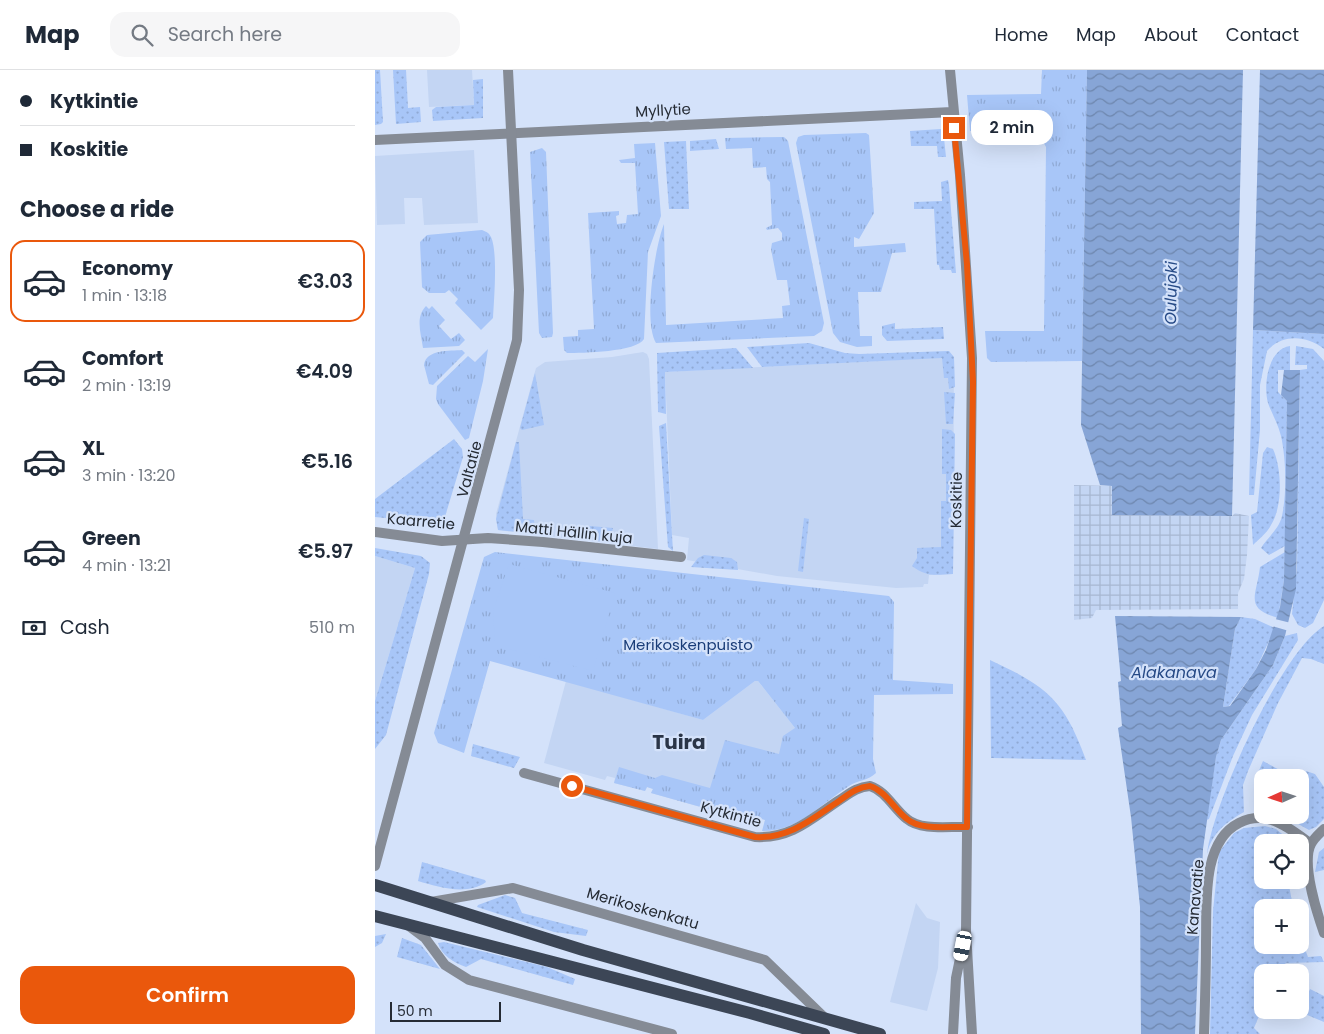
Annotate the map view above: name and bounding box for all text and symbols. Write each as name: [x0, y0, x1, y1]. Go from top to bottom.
search box: [110, 12, 460, 57]
text: Map: [25, 18, 80, 51]
icon: search: [128, 21, 156, 49]
text: Search here: [168, 21, 282, 48]
text: Home: [994, 22, 1048, 47]
text: Map: [1076, 22, 1116, 47]
text: About: [1144, 22, 1198, 47]
text: Contact: [1226, 22, 1299, 47]
text: Kytkintie: [50, 88, 138, 115]
street label: Myllytie: [635, 98, 691, 122]
callout: 2 min: [971, 110, 1054, 146]
text: 2 min: [990, 116, 1034, 139]
route end: [943, 117, 965, 139]
text: Koskitie: [50, 136, 128, 163]
text: Choose a ride: [20, 194, 174, 225]
text: Economy: [82, 255, 173, 282]
icon: car: [22, 259, 67, 304]
water label: Oulujoki: [1159, 260, 1183, 325]
text: €3.03: [298, 268, 353, 295]
text: 1 min · 13:18: [82, 284, 167, 307]
text: Comfort: [82, 345, 164, 372]
icon: car: [22, 349, 67, 394]
text: €4.09: [296, 358, 353, 385]
text: 2 min · 13:19: [82, 374, 171, 397]
text: XL: [82, 435, 105, 462]
street label: Valtatie: [451, 438, 487, 500]
icon: car: [22, 439, 67, 484]
text: €5.16: [302, 448, 353, 475]
text: 3 min · 13:20: [82, 464, 176, 487]
street label: Koskitie: [945, 472, 967, 528]
street label: Kaarretie: [386, 508, 456, 534]
street label: Matti Hällin kuja: [514, 515, 634, 549]
text: Green: [82, 525, 141, 552]
icon: car: [22, 529, 67, 574]
text: €5.97: [298, 538, 353, 565]
text: 4 min · 13:21: [82, 554, 171, 577]
icon: cash: [20, 614, 48, 642]
text: Cash: [60, 614, 110, 641]
text: 510 m: [309, 616, 355, 639]
park label: Merikoskenpuisto: [623, 634, 753, 655]
water label: Alakanava: [1130, 661, 1217, 684]
district label: Tuira: [652, 728, 706, 756]
north arrow: [1254, 769, 1309, 824]
map controls: [1254, 769, 1309, 1019]
route start: [561, 775, 583, 797]
street label: Kytkintie: [698, 796, 764, 832]
button: locate: [1254, 834, 1309, 889]
street label: Kanavatie: [1181, 858, 1209, 936]
street label: Merikoskenkatu: [584, 882, 702, 934]
button: +: [1254, 899, 1309, 954]
car: [952, 930, 973, 962]
button: −: [1254, 964, 1309, 1019]
button: Confirm: [20, 966, 355, 1024]
scale bar: [390, 999, 501, 1022]
text: 50 m: [397, 1001, 433, 1021]

